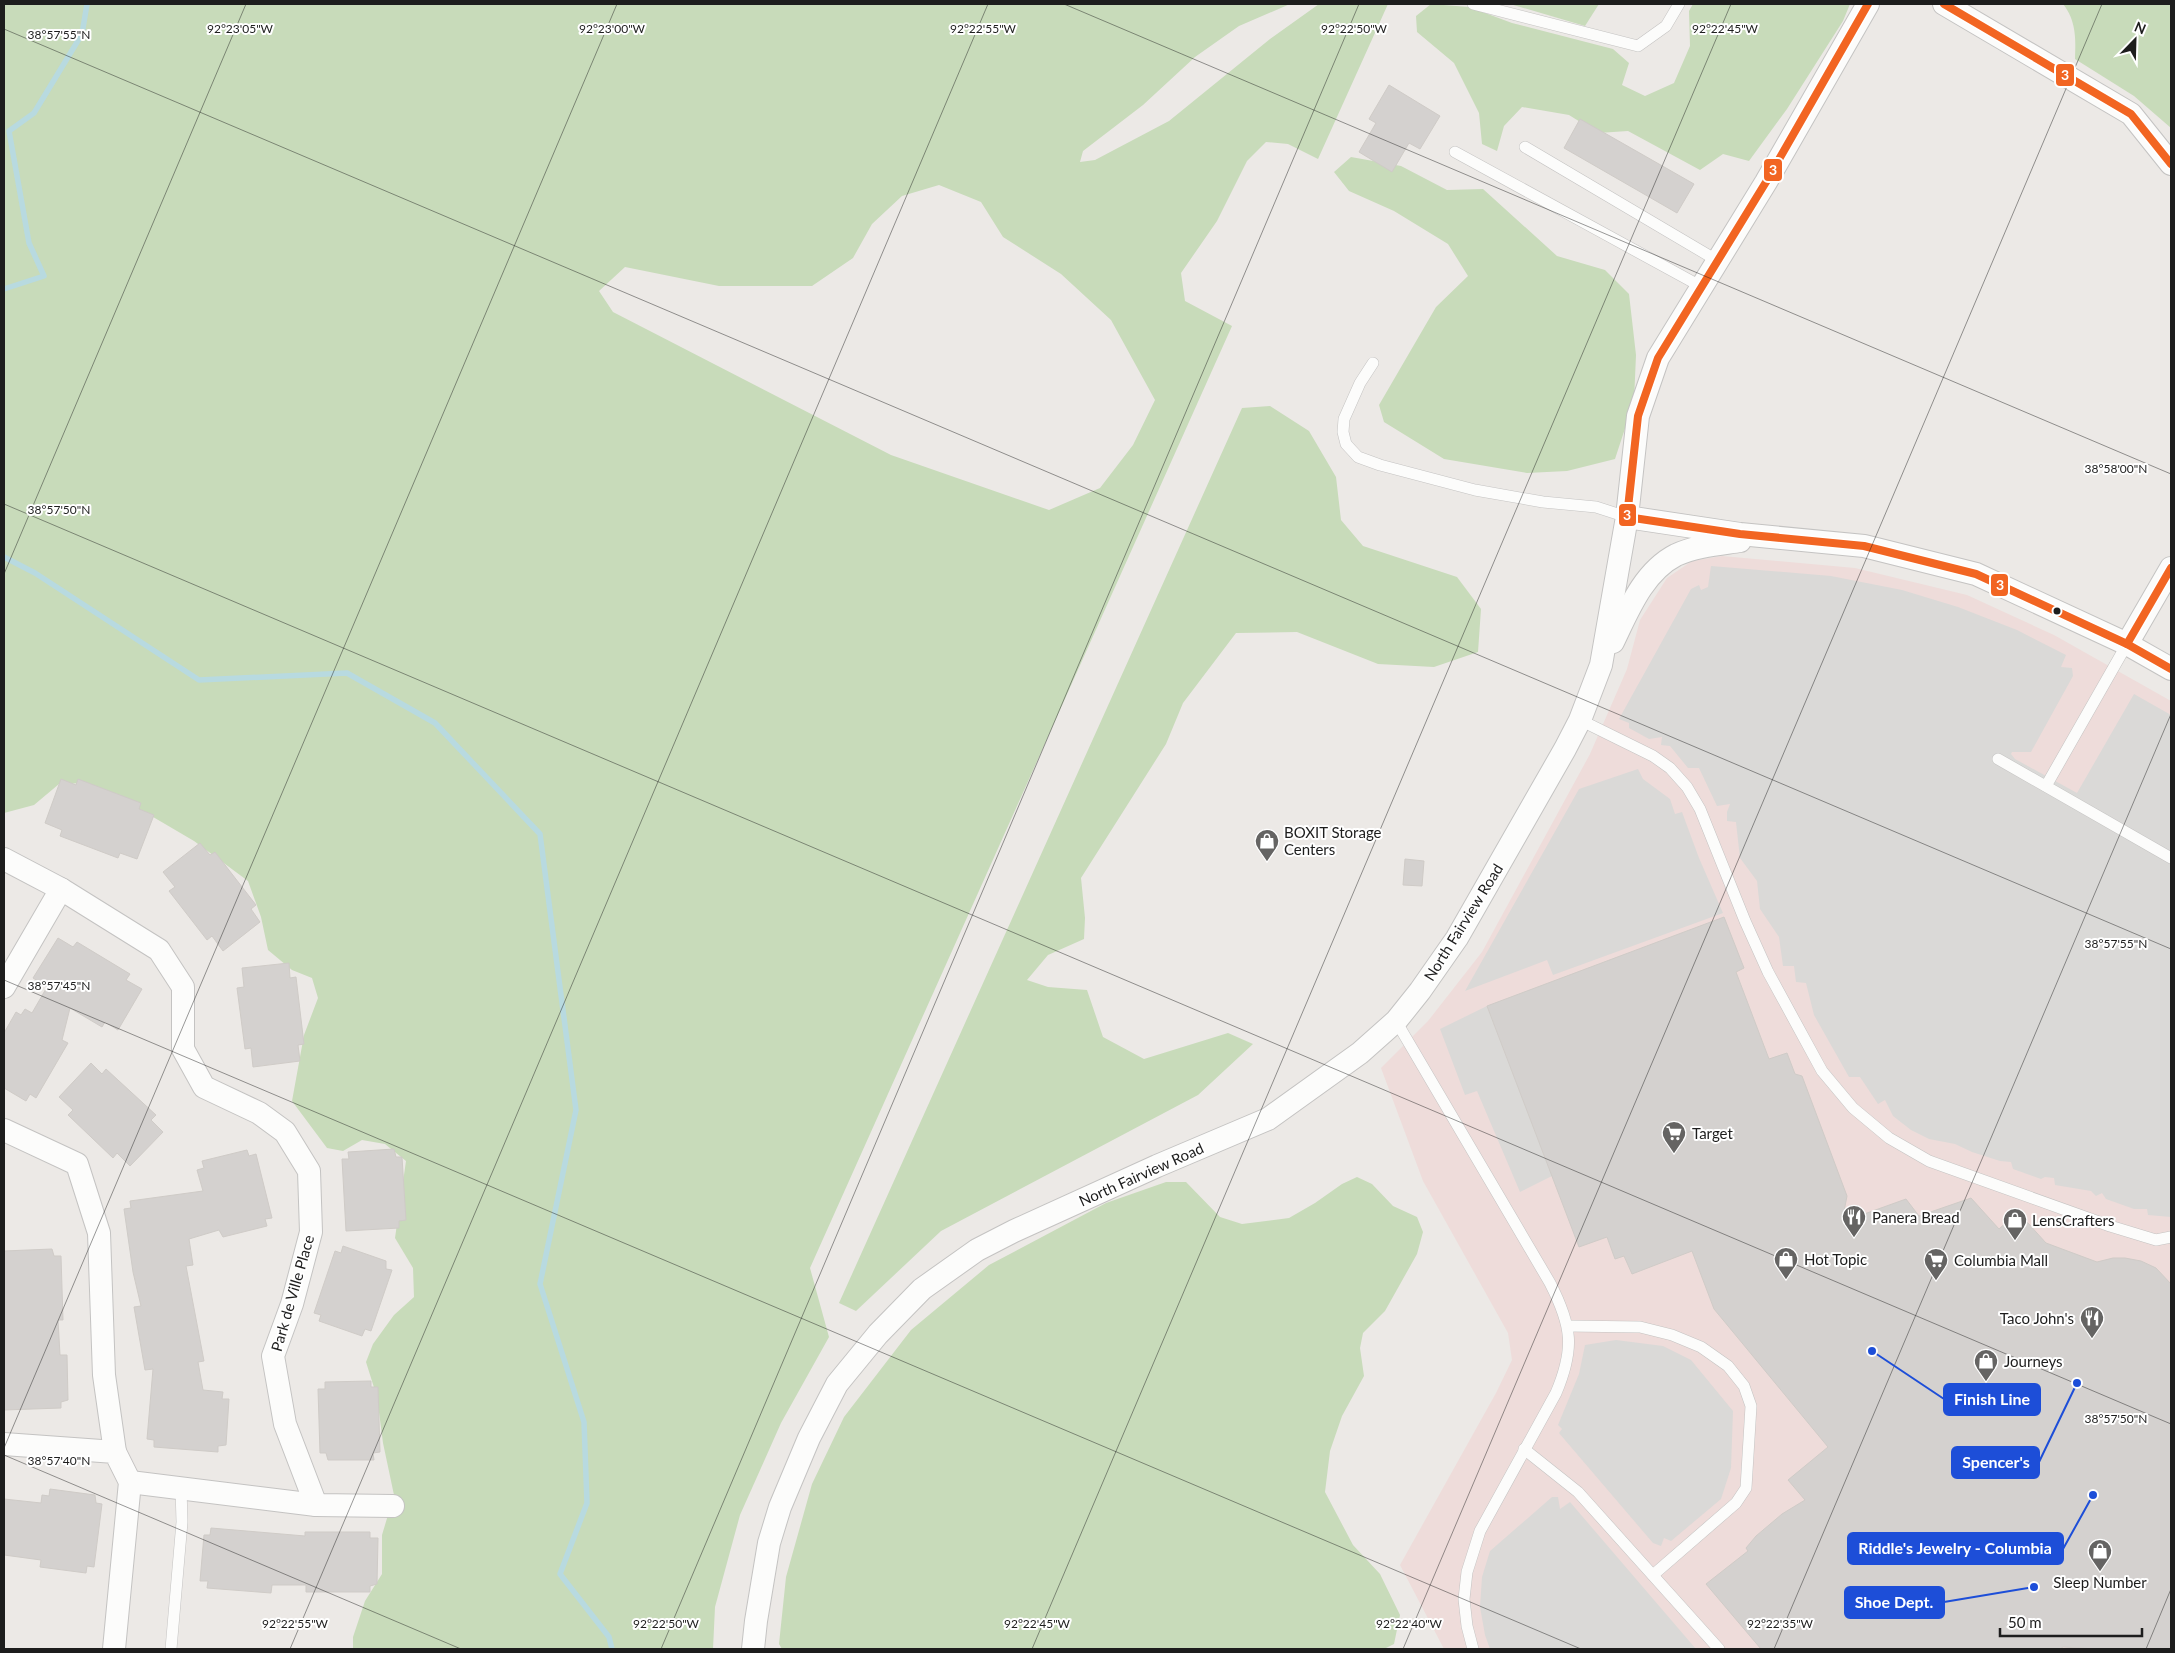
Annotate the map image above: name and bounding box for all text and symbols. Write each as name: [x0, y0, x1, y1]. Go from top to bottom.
north arrow: [2110, 15, 2160, 65]
text: N: [2132, 18, 2149, 38]
text: 92°23'05"W: [207, 21, 274, 36]
text: 92°23'00"W: [579, 21, 646, 36]
text: 92°22'55"W: [950, 21, 1017, 36]
text: 92°22'50"W: [1321, 21, 1388, 36]
text: 92°22'45"W: [1692, 21, 1759, 36]
text: 38°57'55"N: [28, 27, 90, 42]
line badge: 3: [2055, 63, 2075, 87]
text: 3: [2061, 66, 2069, 83]
line badge: 3: [1763, 158, 1783, 182]
text: 3: [1769, 161, 1777, 178]
text: 38°58'00"N: [2085, 461, 2147, 476]
text: 38°57'50"N: [28, 502, 90, 517]
line badge: 3: [1618, 503, 1637, 527]
text: 3: [1623, 506, 1631, 523]
line badge: 3: [1990, 573, 2009, 597]
text: 3: [1996, 576, 2004, 593]
unlabelled marker: [2052, 606, 2062, 616]
place label: BOXIT Storage Centers: [1284, 823, 1382, 858]
shop icon: BOXIT Storage Centers: [1254, 828, 1280, 862]
street label: North Fairview Road: [1420, 860, 1506, 984]
text: 38°57'55"N: [2085, 936, 2147, 951]
text: 38°57'45"N: [28, 978, 90, 993]
supermarket icon: Target: [1661, 1120, 1687, 1154]
place label: Target: [1692, 1124, 1733, 1142]
street label: North Fairview Road: [1076, 1138, 1206, 1210]
restaurant icon: Panera Bread: [1841, 1204, 1867, 1238]
shop icon: LensCrafters: [2002, 1207, 2028, 1241]
place label: Panera Bread: [1872, 1208, 1960, 1226]
place label: LensCrafters: [2032, 1211, 2115, 1229]
street label: Park de Ville Place: [267, 1233, 317, 1353]
shop icon: Hot Topic: [1773, 1246, 1799, 1280]
supermarket icon: Columbia Mall: [1923, 1247, 1949, 1281]
place label: Hot Topic: [1804, 1250, 1867, 1268]
place label: Columbia Mall: [1954, 1251, 2048, 1269]
restaurant icon: Taco John's: [2079, 1305, 2105, 1339]
place label: Taco John's: [2000, 1309, 2074, 1327]
shop icon: Journeys: [1973, 1348, 1999, 1382]
place label: Journeys: [2004, 1352, 2063, 1370]
callout: Finish Line: [1944, 1384, 2040, 1415]
text: Finish Line: [1954, 1389, 2030, 1408]
text: 38°57'50"N: [2085, 1411, 2147, 1426]
callout: Spencer's: [1952, 1447, 2039, 1478]
text: Spencer's: [1962, 1452, 2030, 1471]
text: 38°57'40"N: [28, 1453, 90, 1468]
callout: Riddle's Jewelry - Columbia: [1848, 1533, 2063, 1564]
text: Riddle's Jewelry - Columbia: [1858, 1538, 2052, 1557]
shop icon: Sleep Number: [2087, 1538, 2113, 1572]
place label: Sleep Number: [2053, 1573, 2147, 1591]
callout: Shoe Dept.: [1845, 1587, 1944, 1618]
text: Shoe Dept.: [1855, 1592, 1934, 1611]
scale bar: [2000, 1606, 2142, 1638]
text: 50 m: [2008, 1613, 2042, 1631]
text: 92°22'55"W: [262, 1616, 329, 1631]
text: 92°22'50"W: [633, 1616, 700, 1631]
text: 92°22'45"W: [1004, 1616, 1071, 1631]
text: 92°22'40"W: [1376, 1616, 1443, 1631]
text: 92°22'35"W: [1747, 1616, 1814, 1631]

